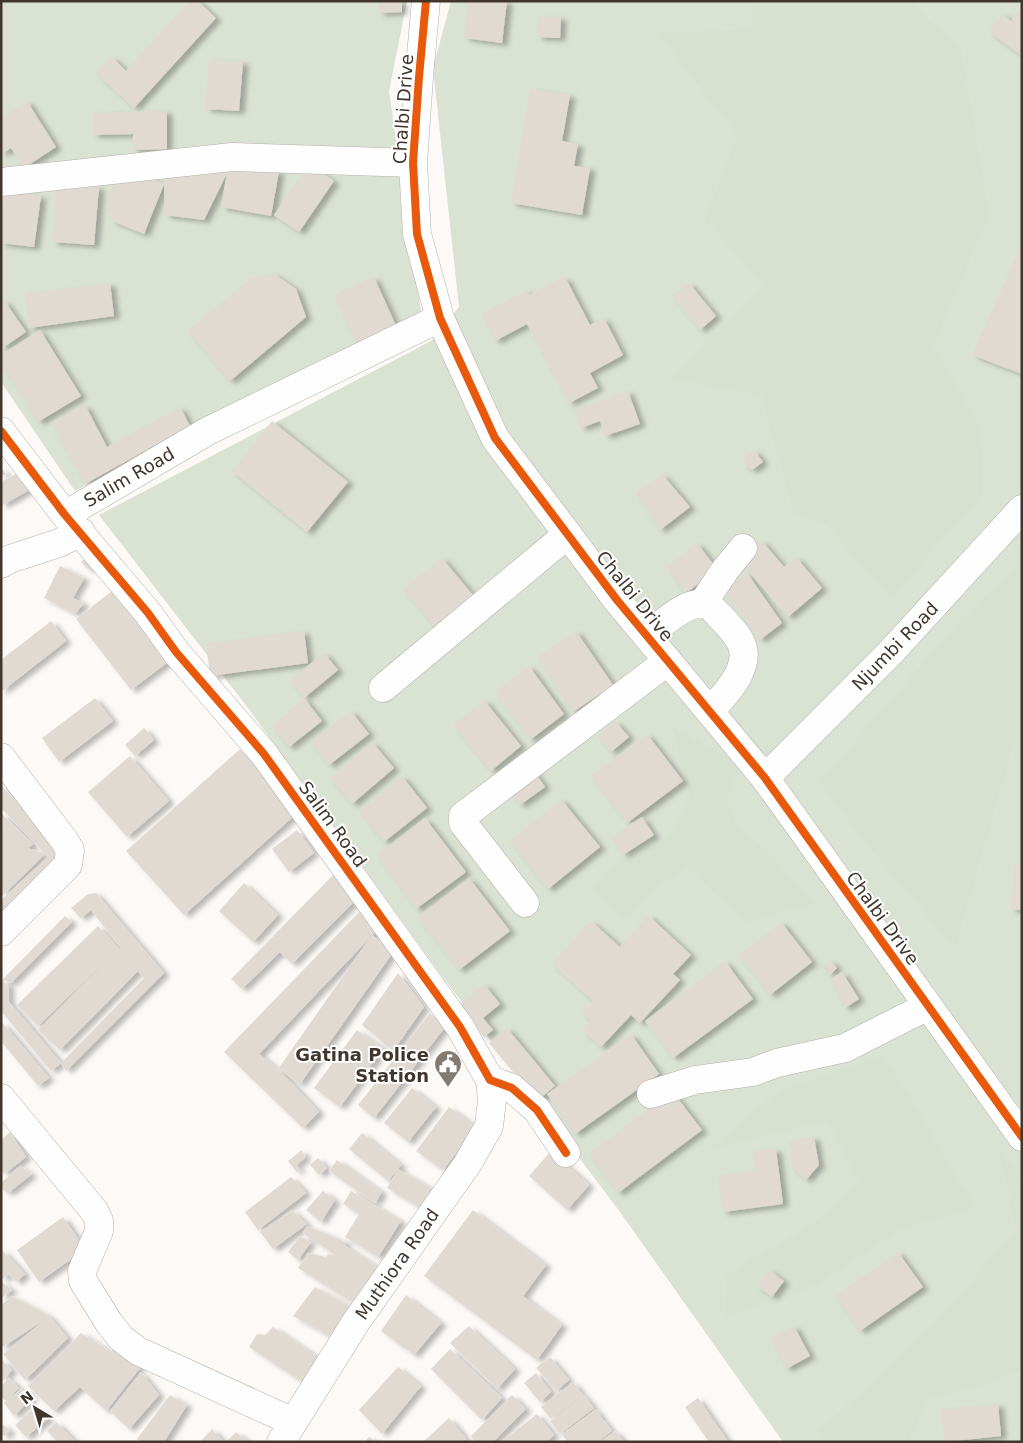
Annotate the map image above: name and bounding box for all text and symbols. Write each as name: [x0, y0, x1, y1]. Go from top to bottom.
street label: Chalbi Drive: [389, 53, 417, 165]
street label: Salim Road: [80, 443, 178, 511]
street label: Chalbi Drive: [592, 547, 678, 645]
street label: Njumbi Road: [848, 597, 942, 695]
street label: Salim Road: [295, 777, 371, 871]
street label: Chalbi Drive: [842, 867, 924, 969]
place label: Gatina Police Station: [295, 1044, 429, 1086]
public building icon: Gatina Police Station: [433, 1049, 463, 1088]
street label: Muthiora Road: [351, 1204, 443, 1324]
north arrow: [10, 1383, 60, 1433]
text: N: [17, 1388, 37, 1408]

